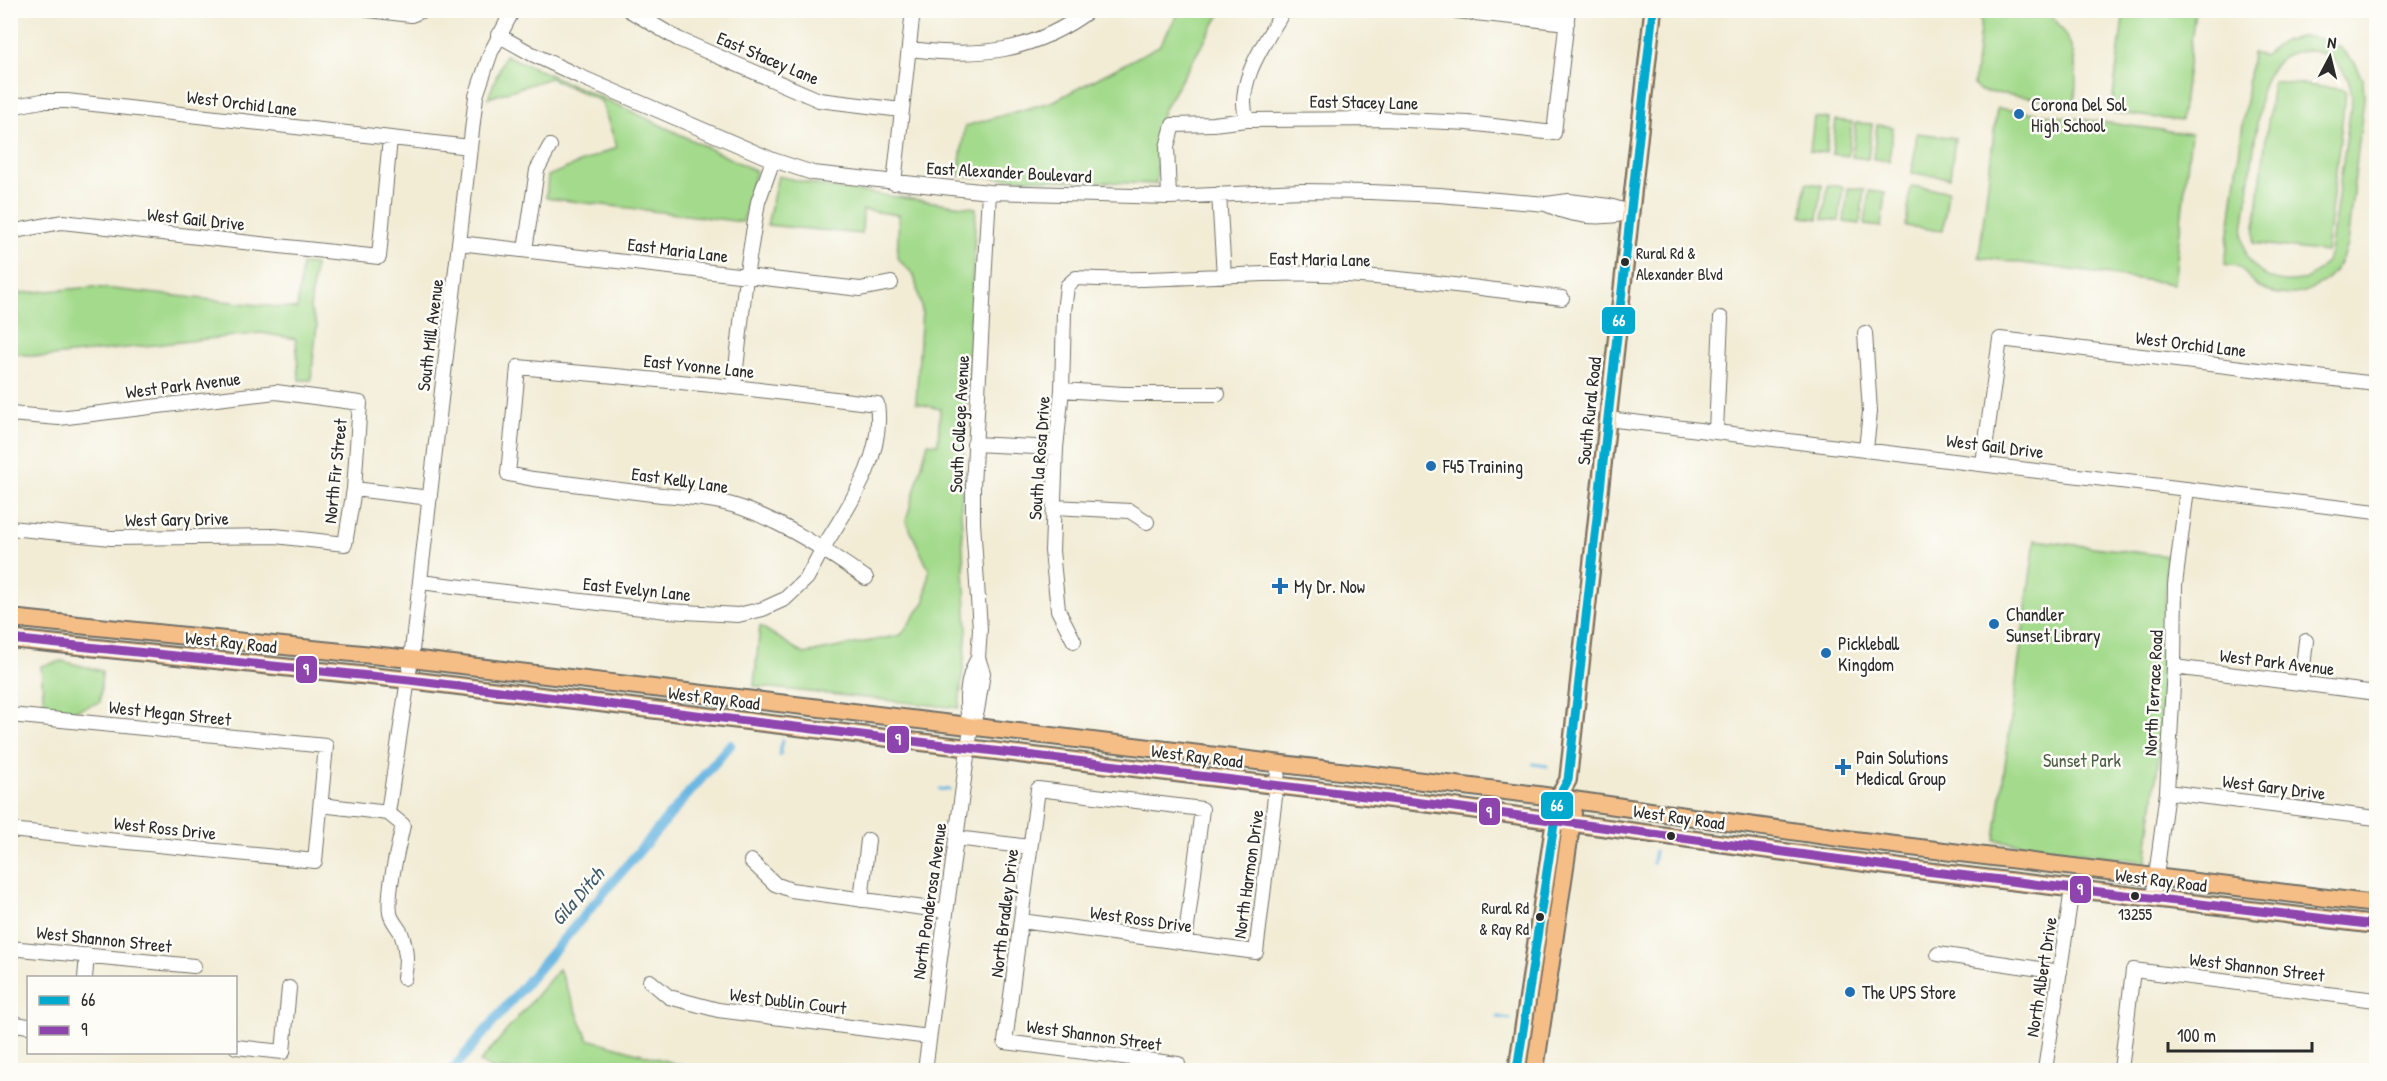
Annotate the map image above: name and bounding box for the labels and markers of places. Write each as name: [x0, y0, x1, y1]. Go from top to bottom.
place label: Corona Del Sol High School: [2031, 92, 2127, 138]
marker: Corona Del Sol High School: [2012, 107, 2026, 121]
place label: Rural Rd & Alexander Blvd: [1636, 242, 1723, 285]
marker: Rural Rd & Alexander Blvd: [1619, 256, 1631, 268]
place label: F45 Training: [1442, 454, 1523, 479]
marker: F45 Training: [1424, 459, 1438, 473]
place label: My Dr. Now: [1294, 574, 1365, 599]
marker: My Dr. Now: [1271, 577, 1289, 595]
place label: Chandler Sunset Library: [2006, 602, 2101, 648]
marker: Chandler Sunset Library: [1987, 617, 2001, 631]
place label: Pickleball Kingdom: [1838, 631, 1900, 677]
marker: Pickleball Kingdom: [1819, 646, 1833, 660]
place label: Pain Solutions Medical Group: [1856, 745, 1948, 791]
marker: Pain Solutions Medical Group: [1834, 758, 1852, 776]
unlabelled marker: [1665, 830, 1677, 842]
marker: 13255: [2129, 890, 2141, 902]
place label: Rural Rd & Ray Rd: [1479, 897, 1529, 940]
place label: 13255: [2118, 903, 2152, 925]
marker: Rural Rd & Ray Rd: [1534, 911, 1546, 923]
place label: The UPS Store: [1862, 980, 1956, 1005]
marker: The UPS Store: [1843, 985, 1857, 999]

